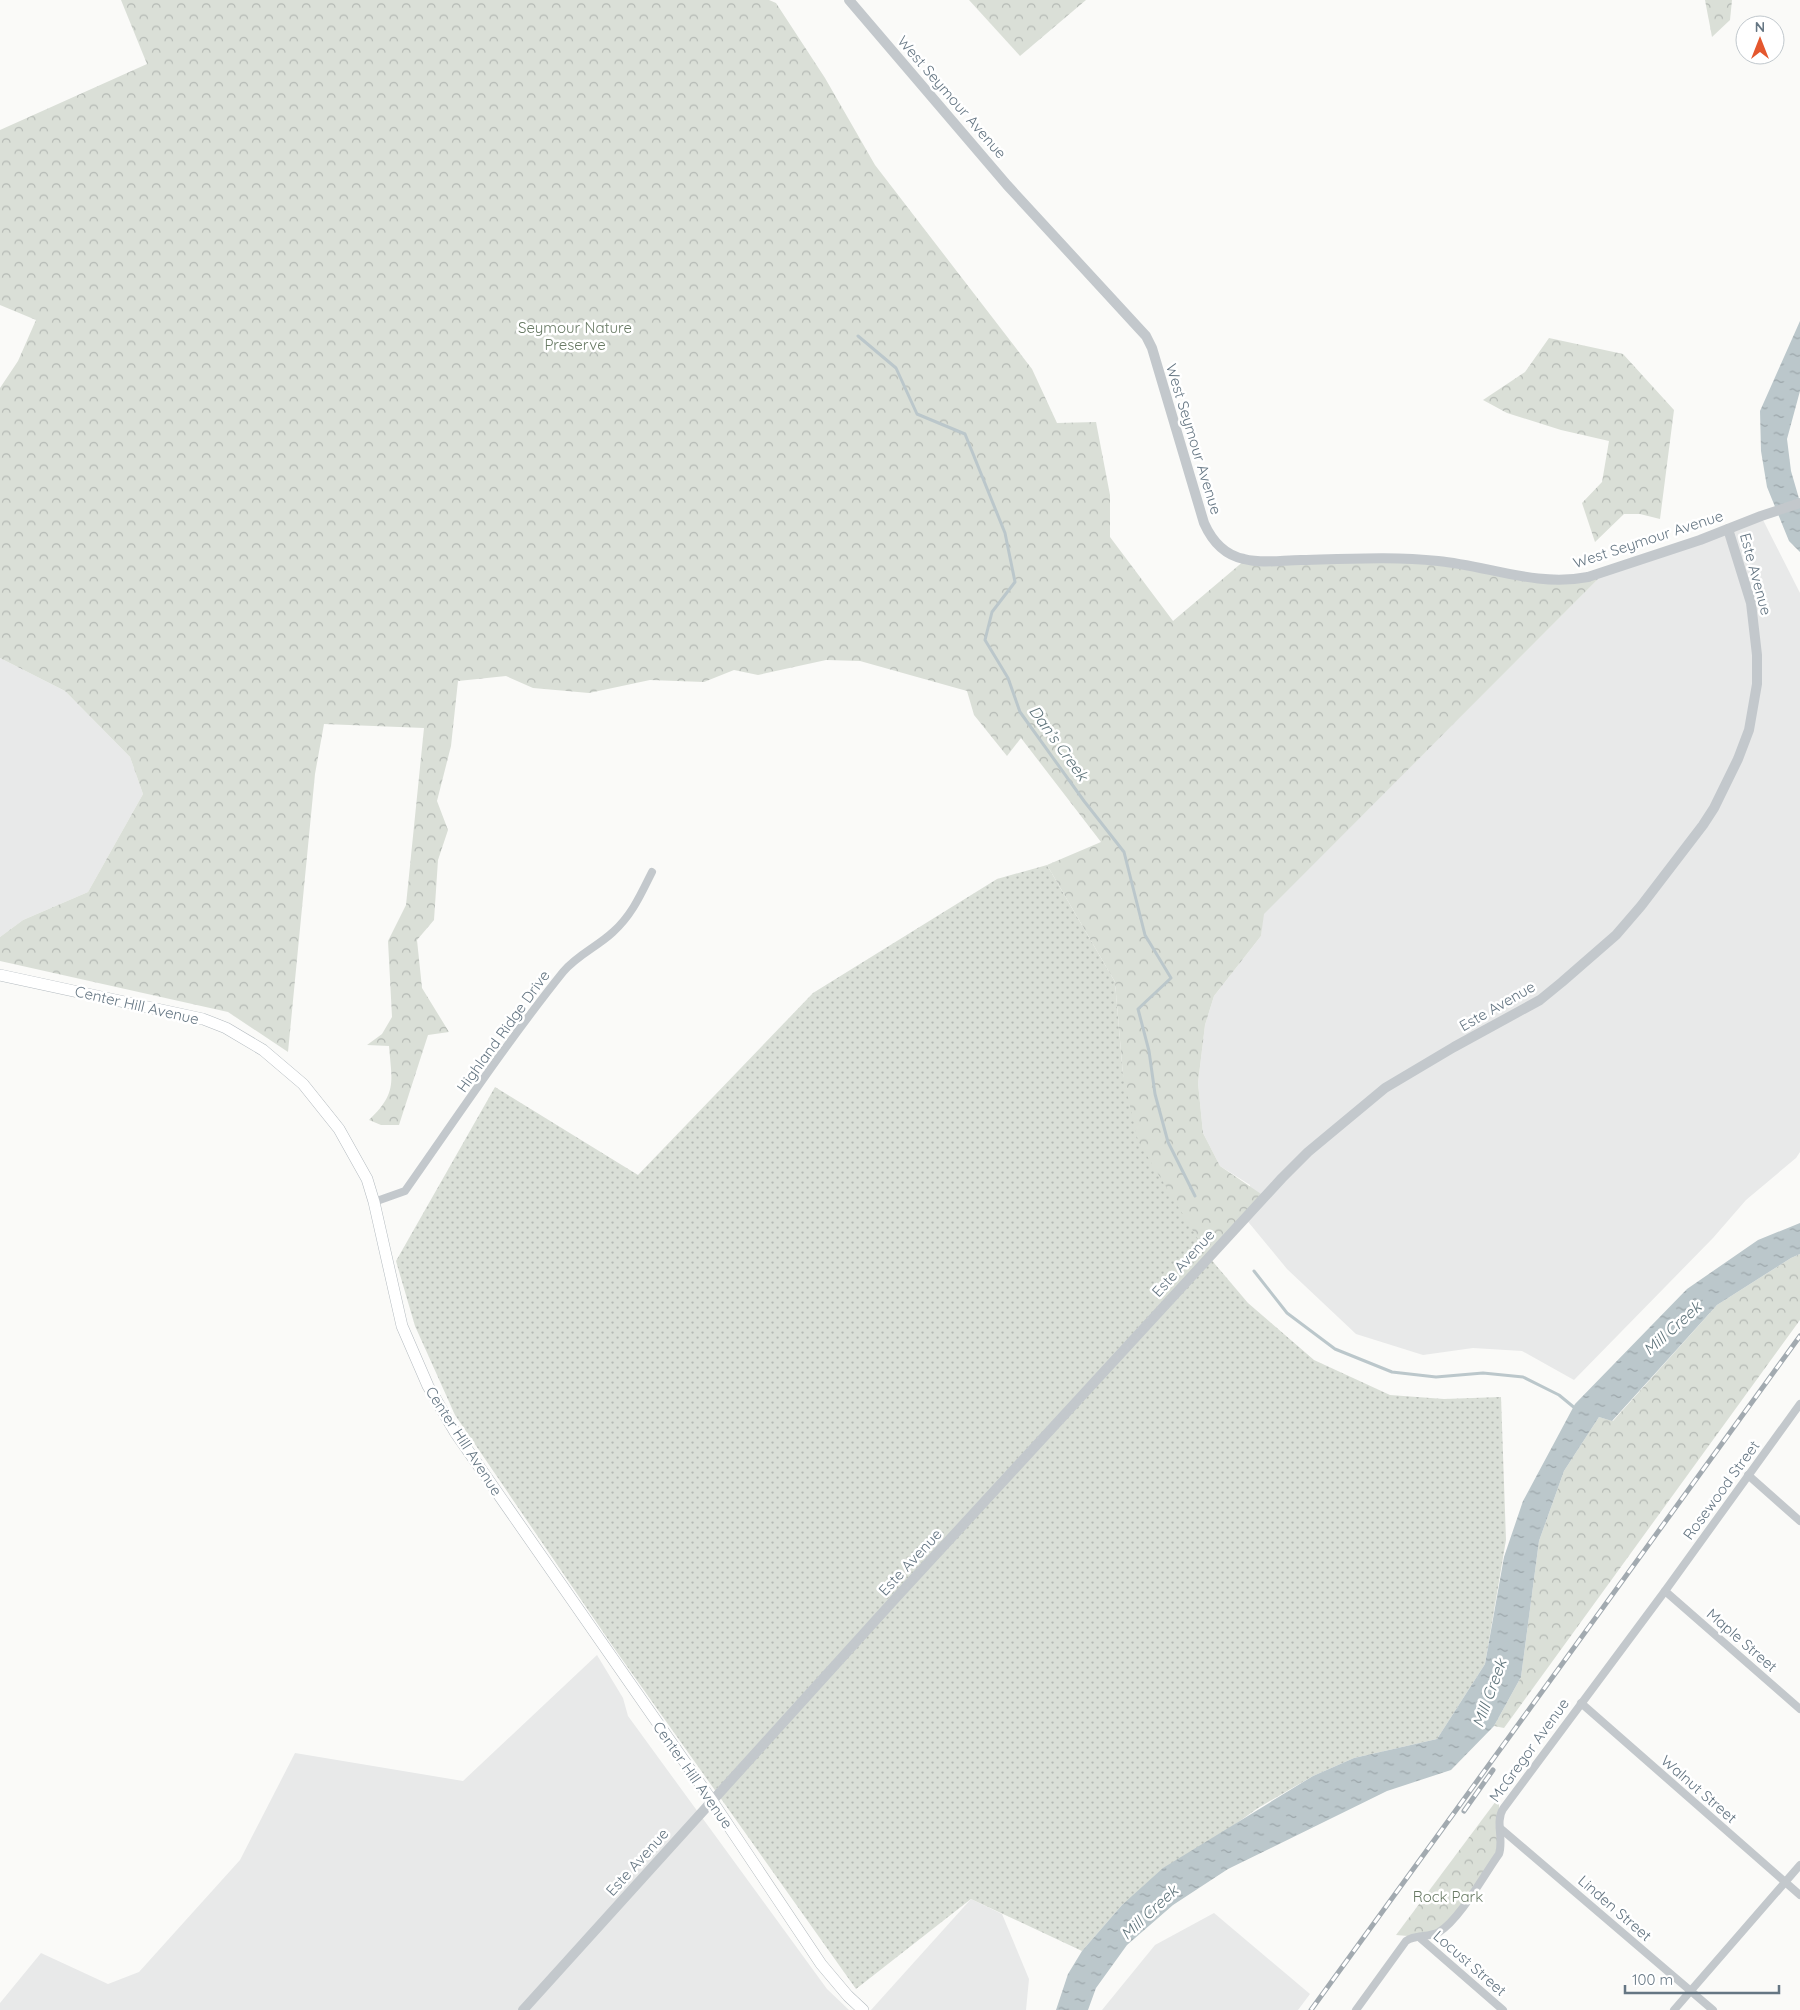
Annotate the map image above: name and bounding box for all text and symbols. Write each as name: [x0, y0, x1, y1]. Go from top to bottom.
north arrow: [1735, 15, 1785, 65]
text: N: [1755, 18, 1765, 36]
street label: West Seymour Avenue: [893, 32, 1011, 162]
park label: Seymour Nature Preserve: [518, 318, 632, 354]
street label: West Seymour Avenue: [1162, 361, 1226, 517]
street label: West Seymour Avenue: [1571, 506, 1725, 572]
street label: Este Avenue: [1736, 531, 1776, 617]
water label: Dan’s Creek: [1025, 701, 1094, 786]
street label: Highland Ridge Drive: [452, 966, 554, 1096]
street label: Este Avenue: [1456, 977, 1538, 1035]
street label: Center Hill Avenue: [73, 982, 201, 1028]
street label: Este Avenue: [1148, 1225, 1218, 1301]
water label: Mill Creek: [1639, 1296, 1706, 1359]
street label: Center Hill Avenue: [422, 1383, 506, 1499]
street label: Rosewood Street: [1679, 1437, 1763, 1543]
street label: Este Avenue: [874, 1525, 946, 1599]
street label: Maple Street: [1703, 1604, 1781, 1676]
water label: Mill Creek: [1467, 1655, 1511, 1730]
street label: McGregor Avenue: [1485, 1694, 1573, 1806]
street label: Center Hill Avenue: [649, 1718, 737, 1832]
street label: Walnut Street: [1657, 1751, 1741, 1827]
street label: Este Avenue: [602, 1824, 672, 1900]
street label: Linden Street: [1574, 1871, 1656, 1945]
water label: Mill Creek: [1116, 1879, 1183, 1944]
park label: Rock Park: [1413, 1887, 1483, 1906]
street label: Locust Street: [1430, 1926, 1510, 2000]
scale bar: [1625, 1962, 1779, 1994]
text: 100 m: [1632, 1970, 1673, 1989]

